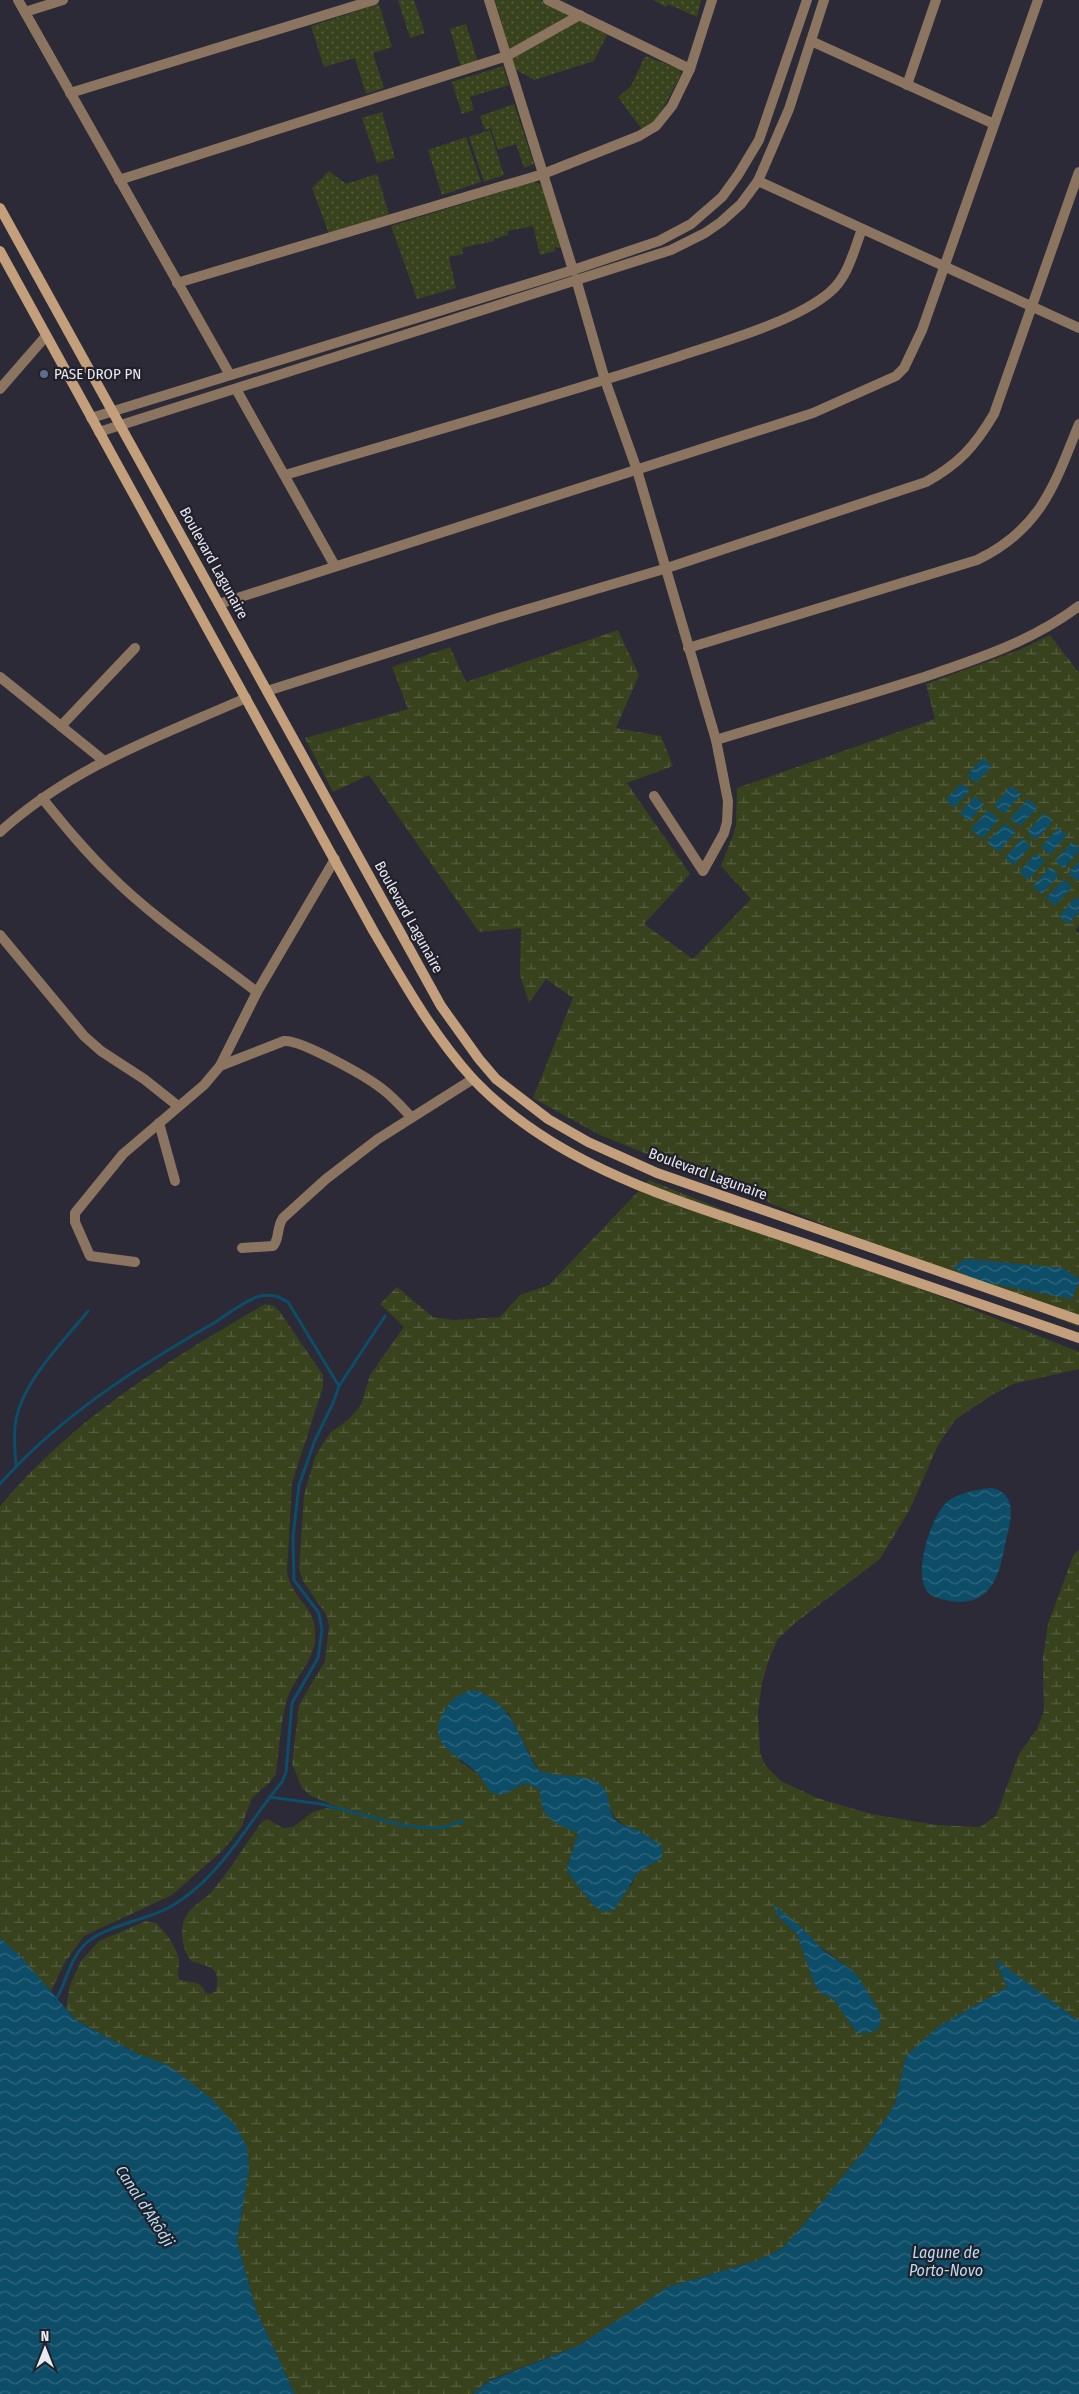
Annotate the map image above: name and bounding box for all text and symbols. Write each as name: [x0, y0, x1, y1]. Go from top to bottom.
place label: PASE DROP PN: [54, 365, 141, 383]
marker: PASE DROP PN: [38, 368, 50, 380]
street label: Boulevard Lagunaire: [176, 504, 252, 622]
street label: Boulevard Lagunaire: [371, 858, 447, 976]
street label: Boulevard Lagunaire: [646, 1144, 770, 1204]
water label: Canal d'Akôdji: [112, 2162, 178, 2250]
water label: Lagune de Porto-Novo: [909, 2243, 983, 2280]
north arrow: [20, 2324, 70, 2374]
text: N: [41, 2328, 49, 2345]

